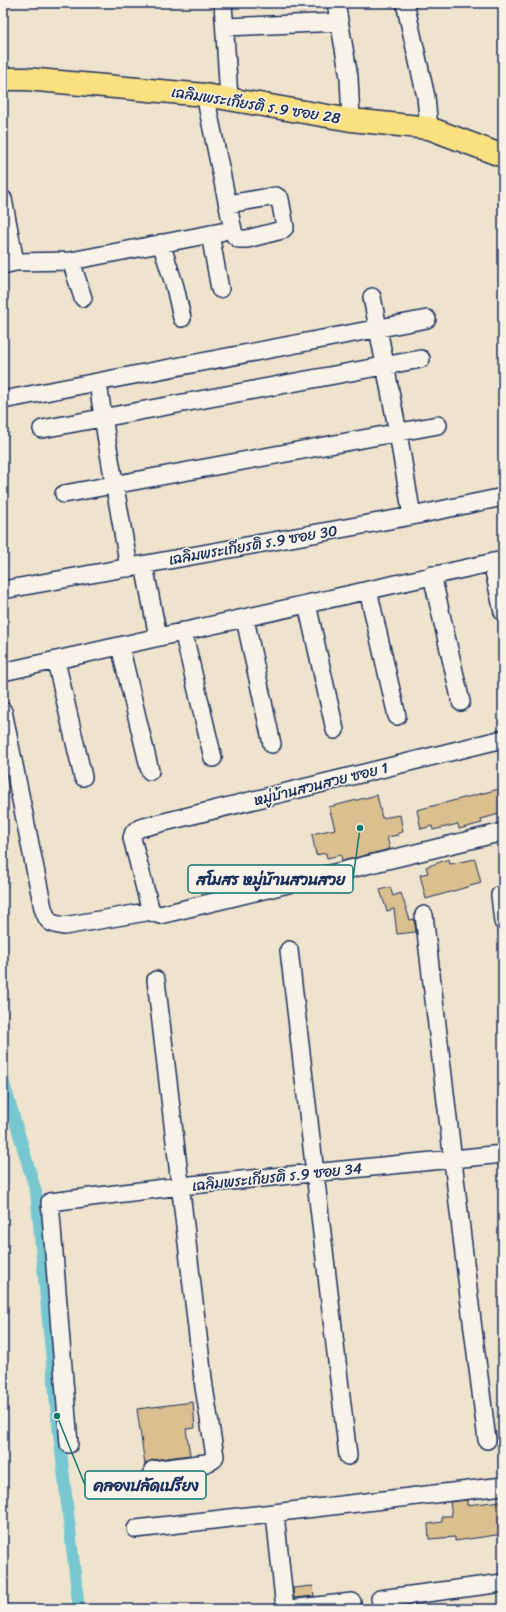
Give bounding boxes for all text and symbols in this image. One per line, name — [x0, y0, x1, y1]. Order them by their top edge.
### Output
street label: เฉลิมพระเกียรติ ร.9 ซอย 28 — [169, 79, 343, 131]
street label: เฉลิมพระเกียรติ ร.9 ซอย 30 — [167, 517, 339, 573]
street label: หมู่บ้านสวนสวย ซอย 1 — [251, 755, 391, 813]
callout: สโมสร หมู่บ้านสวนสวย — [188, 865, 353, 893]
text: สโมสร หมู่บ้านสวนสวย — [196, 865, 346, 894]
street label: เฉลิมพระเกียรติ ร.9 ซอย 34 — [191, 1155, 363, 1199]
callout: คลองปลัดเปรียง — [85, 1471, 206, 1499]
text: คลองปลัดเปรียง — [92, 1471, 199, 1500]

